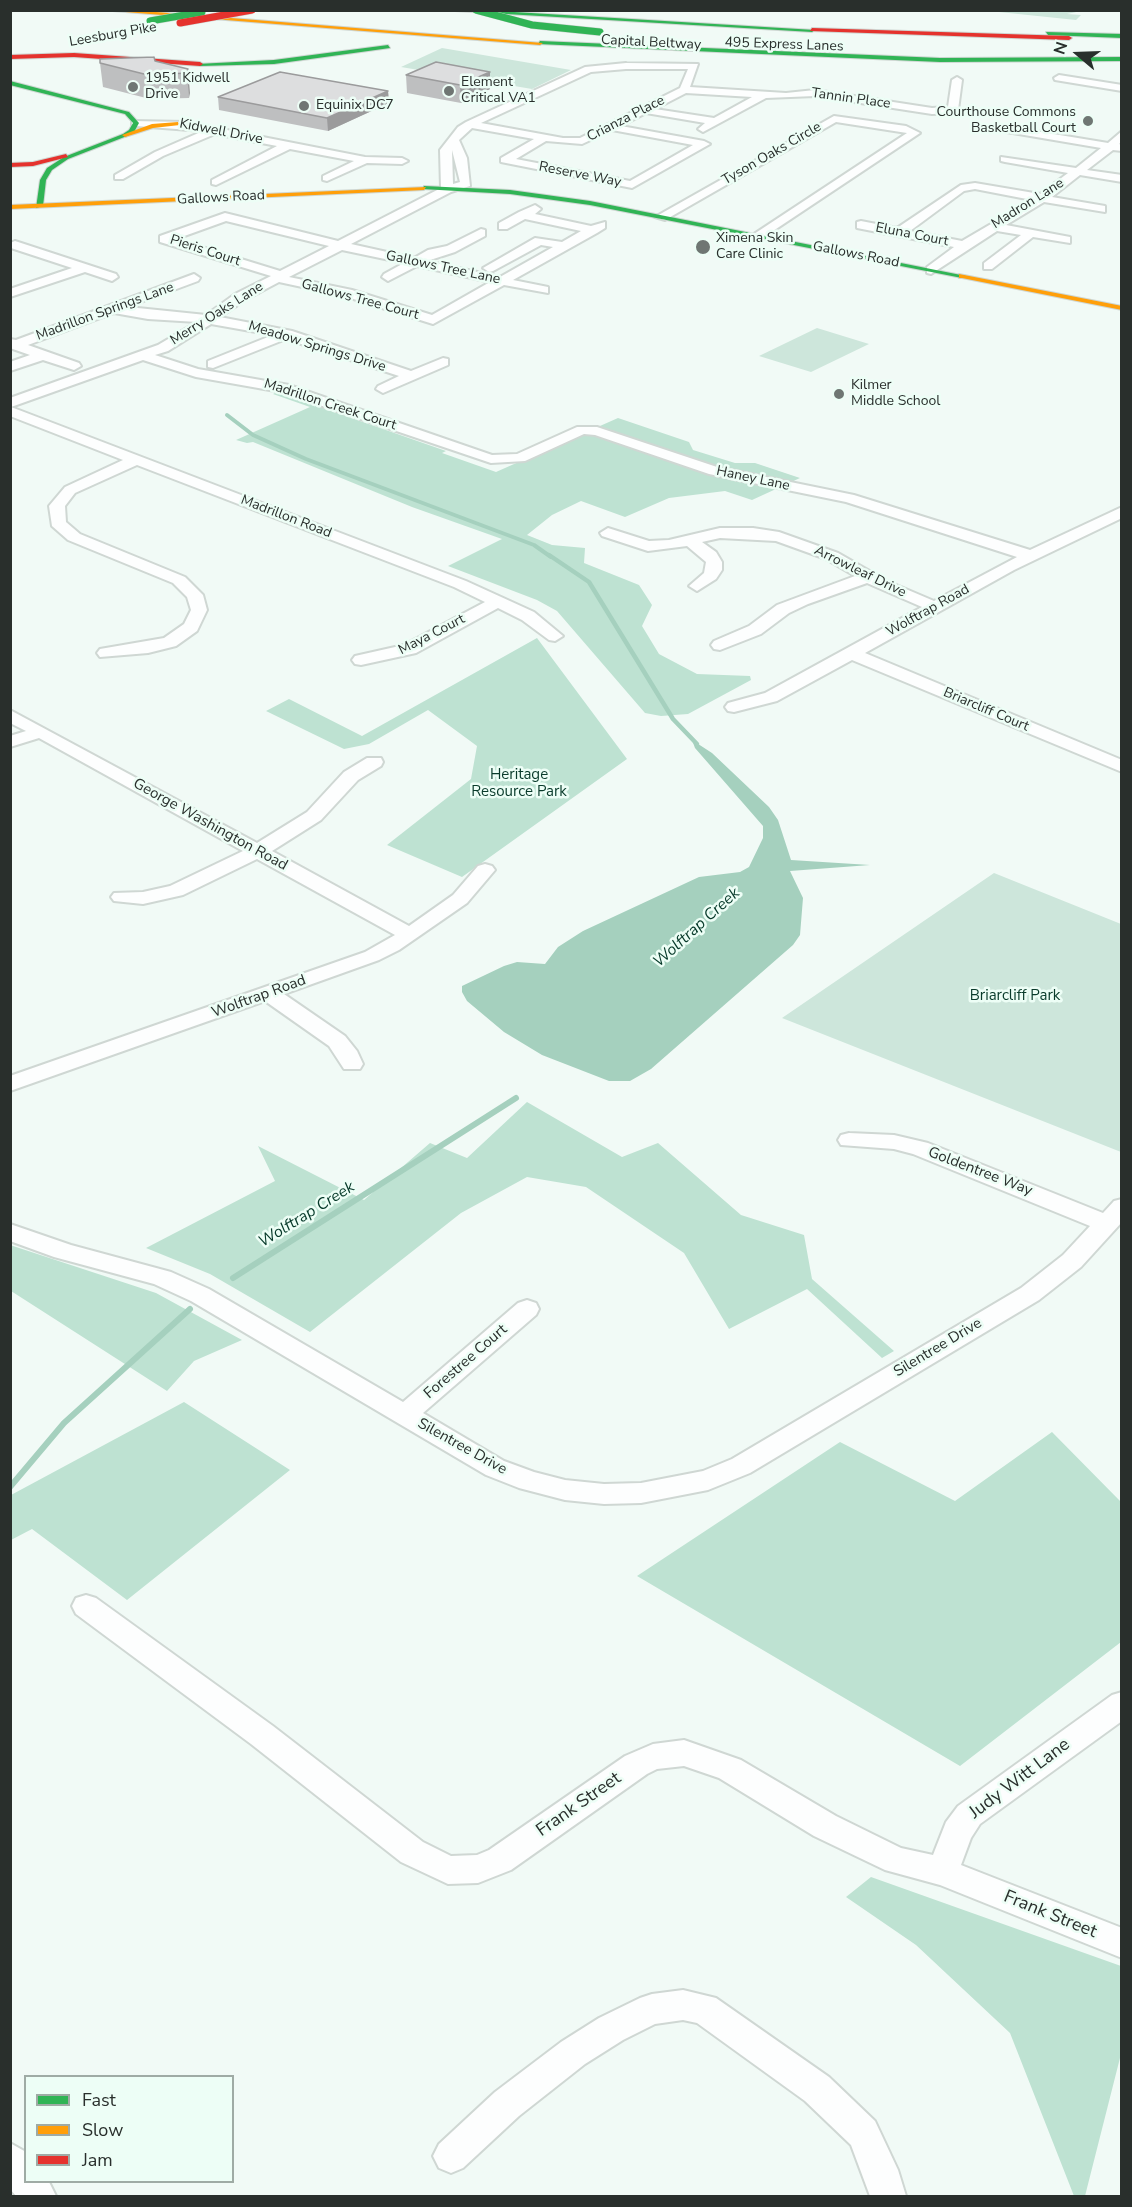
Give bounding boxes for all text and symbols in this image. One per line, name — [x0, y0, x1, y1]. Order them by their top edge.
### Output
street label: Leesburg Pike — [68, 19, 158, 51]
north arrow — [1048, 24, 1108, 84]
street label: Capital Beltway — [601, 32, 701, 54]
street label: 495 Express Lanes — [724, 35, 844, 55]
text: N — [1049, 39, 1073, 57]
place label: 1951 Kidwell Drive — [145, 71, 230, 104]
place label: Element Critical VA1 — [461, 75, 536, 108]
marker: 1951 Kidwell Drive — [126, 80, 140, 94]
marker: Element Critical VA1 — [442, 84, 456, 98]
street label: Tannin Place — [810, 85, 892, 113]
street label: Crianza Place — [584, 92, 668, 146]
place label: Equinix DC7 — [316, 98, 394, 114]
marker: Equinix DC7 — [297, 99, 311, 113]
place label: Courthouse Commons Basketball Court — [937, 105, 1076, 138]
marker: Courthouse Commons Basketball Court — [1081, 114, 1095, 128]
street label: Kidwell Drive — [178, 116, 264, 148]
street label: Tyson Oaks Circle — [719, 119, 825, 189]
street label: Reserve Way — [537, 159, 623, 191]
street label: Madron Lane — [989, 175, 1067, 233]
street label: Gallows Road — [177, 187, 265, 209]
street label: Eluna Court — [874, 220, 950, 250]
place label: Ximena Skin Care Clinic — [716, 231, 794, 264]
street label: Pieris Court — [168, 232, 242, 270]
marker: Ximena Skin Care Clinic — [694, 238, 712, 256]
street label: Gallows Road — [811, 238, 901, 272]
street label: Gallows Tree Lane — [384, 248, 502, 288]
street label: Gallows Tree Court — [299, 276, 421, 324]
street label: Madrillon Springs Lane — [34, 279, 176, 345]
street label: Merry Oaks Lane — [167, 279, 267, 349]
street label: Meadow Springs Drive — [246, 318, 388, 376]
street label: Madrillon Creek Court — [262, 376, 398, 434]
place label: Kilmer Middle School — [851, 378, 940, 410]
marker: Kilmer Middle School — [832, 387, 846, 401]
street label: Haney Lane — [715, 463, 791, 495]
street label: Madrillon Road — [238, 492, 334, 542]
street label: Arrowleaf Drive — [811, 543, 909, 601]
street label: Wolftrap Road — [884, 581, 972, 641]
street label: Maya Court — [396, 611, 468, 659]
street label: Briarcliff Court — [941, 684, 1031, 736]
park label: Heritage Resource Park — [471, 766, 567, 801]
street label: George Washington Road — [130, 775, 290, 875]
water label: Wolftrap Creek — [650, 884, 744, 972]
street label: Wolftrap Road — [209, 972, 309, 1022]
park label: Briarcliff Park — [970, 987, 1060, 1005]
street label: Goldentree Way — [925, 1144, 1035, 1200]
water label: Wolftrap Creek — [255, 1178, 359, 1252]
street label: Silentree Drive — [891, 1315, 985, 1381]
street label: Forestree Court — [421, 1321, 511, 1403]
street label: Silentree Drive — [414, 1415, 510, 1479]
street label: Judy Witt Lane — [965, 1734, 1075, 1824]
street label: Frank Street — [532, 1768, 626, 1842]
street label: Frank Street — [1000, 1887, 1100, 1943]
legend — [24, 2075, 234, 2183]
text: Fast — [82, 2088, 116, 2112]
text: Slow — [82, 2118, 123, 2142]
text: Jam — [82, 2148, 113, 2172]

